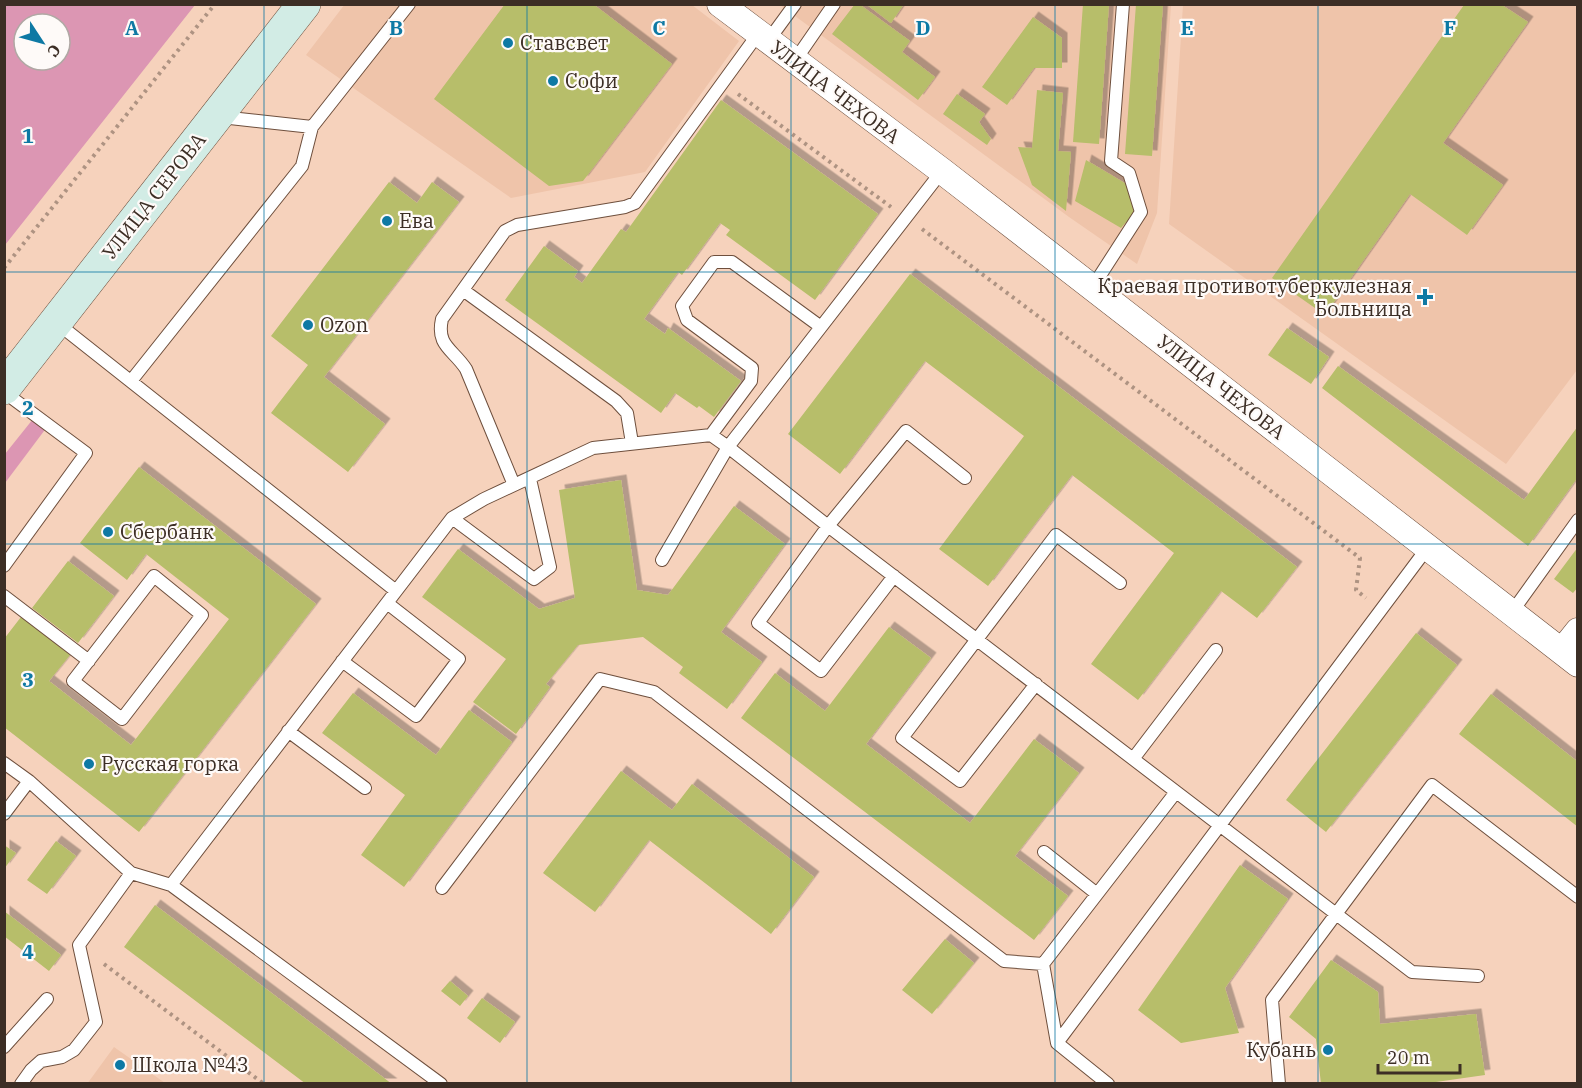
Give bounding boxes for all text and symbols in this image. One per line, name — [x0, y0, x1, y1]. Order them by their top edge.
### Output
north arrow — [12, 12, 72, 72]
text: A — [125, 14, 139, 41]
text: B — [389, 14, 403, 41]
text: C — [652, 14, 666, 41]
text: D — [915, 14, 931, 41]
text: E — [1180, 14, 1194, 41]
text: F — [1444, 14, 1456, 41]
place label: Ставсвет — [520, 29, 608, 56]
street label: УЛИЦА ЧЕХОВА — [765, 34, 906, 150]
marker: Ставсвет — [501, 36, 515, 50]
text: С — [43, 41, 65, 61]
place label: Софи — [565, 67, 618, 94]
marker: Софи — [546, 74, 560, 88]
text: 1 — [22, 122, 34, 149]
street label: УЛИЦА СЕРОВА — [96, 126, 212, 265]
place label: Ева — [399, 207, 434, 234]
marker: Ева — [380, 214, 394, 228]
place label: Краевая противотуберкулезная Больница — [1098, 272, 1412, 322]
marker: Краевая противотуберкулезная Больница — [1416, 288, 1434, 306]
place label: Ozon — [320, 311, 369, 338]
marker: Ozon — [301, 318, 315, 332]
street label: УЛИЦА ЧЕХОВА — [1151, 328, 1291, 445]
text: 2 — [22, 394, 34, 421]
place label: Сбербанк — [120, 518, 214, 545]
marker: Сбербанк — [101, 525, 115, 539]
text: 3 — [22, 666, 34, 693]
place label: Русская горка — [101, 750, 239, 777]
marker: Русская горка — [82, 757, 96, 771]
text: 4 — [22, 938, 34, 965]
place label: Кубань — [1246, 1036, 1316, 1063]
scale bar — [1378, 1037, 1460, 1075]
marker: Кубань — [1321, 1043, 1335, 1057]
text: 20 m — [1387, 1046, 1430, 1069]
place label: Школа №43 — [132, 1051, 249, 1078]
marker: Школа №43 — [113, 1058, 127, 1072]

